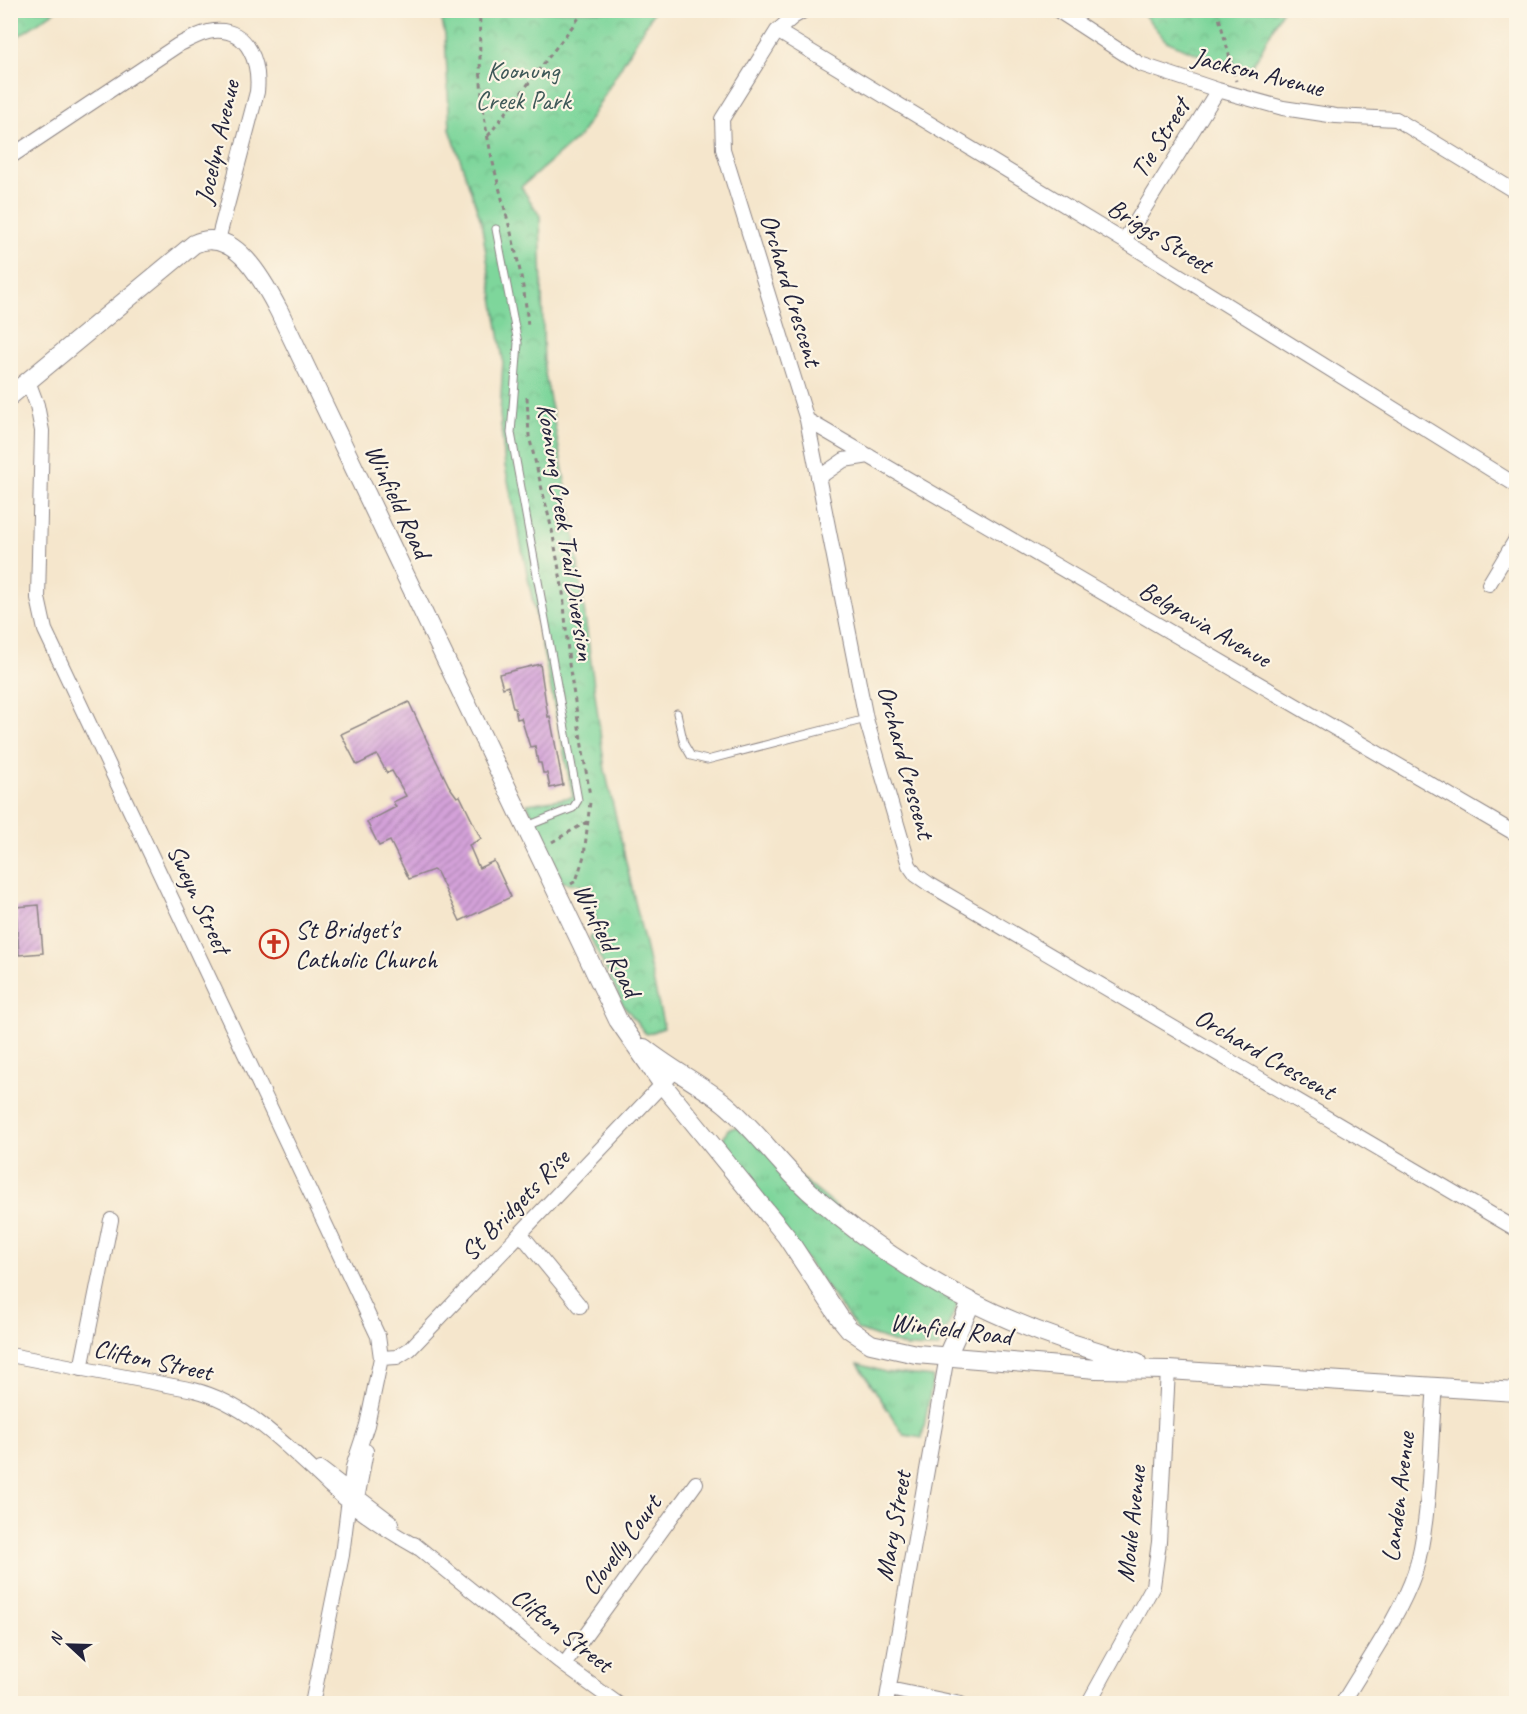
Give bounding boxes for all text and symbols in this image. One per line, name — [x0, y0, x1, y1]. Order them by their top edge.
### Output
street label: Jackson Avenue — [1187, 39, 1328, 105]
park label: Koonung Creek Park — [476, 54, 573, 117]
street label: Jocelyn Avenue — [186, 76, 248, 209]
street label: Tie Street — [1123, 89, 1199, 184]
street label: Briggs Street — [1101, 191, 1221, 282]
street label: Orchard Crescent — [752, 210, 830, 372]
street label: Koonung Creek Trail Diversion — [529, 401, 603, 663]
street label: Winfield Road — [357, 439, 440, 567]
street label: Belgravia Avenue — [1133, 573, 1279, 676]
street label: Orchard Crescent — [870, 682, 943, 845]
street label: Sweyn Street — [159, 839, 240, 962]
street label: Winfield Road — [565, 878, 650, 1005]
place label: St Bridget's Catholic Church — [295, 913, 438, 976]
church icon: St Bridget's Catholic Church — [258, 928, 290, 960]
street label: Orchard Crescent — [1189, 1000, 1343, 1109]
street label: St Bridgets Rise — [453, 1140, 578, 1268]
street label: Winfield Road — [889, 1305, 1017, 1353]
street label: Clifton Street — [91, 1331, 217, 1389]
street label: Landen Avenue — [1374, 1429, 1423, 1564]
street label: Moule Avenue — [1108, 1463, 1154, 1584]
street label: Mary Street — [867, 1466, 919, 1583]
street label: Clovelly Court — [574, 1486, 670, 1602]
street label: Clifton Street — [505, 1580, 621, 1681]
north arrow — [39, 1615, 99, 1675]
text: N — [45, 1629, 68, 1648]

